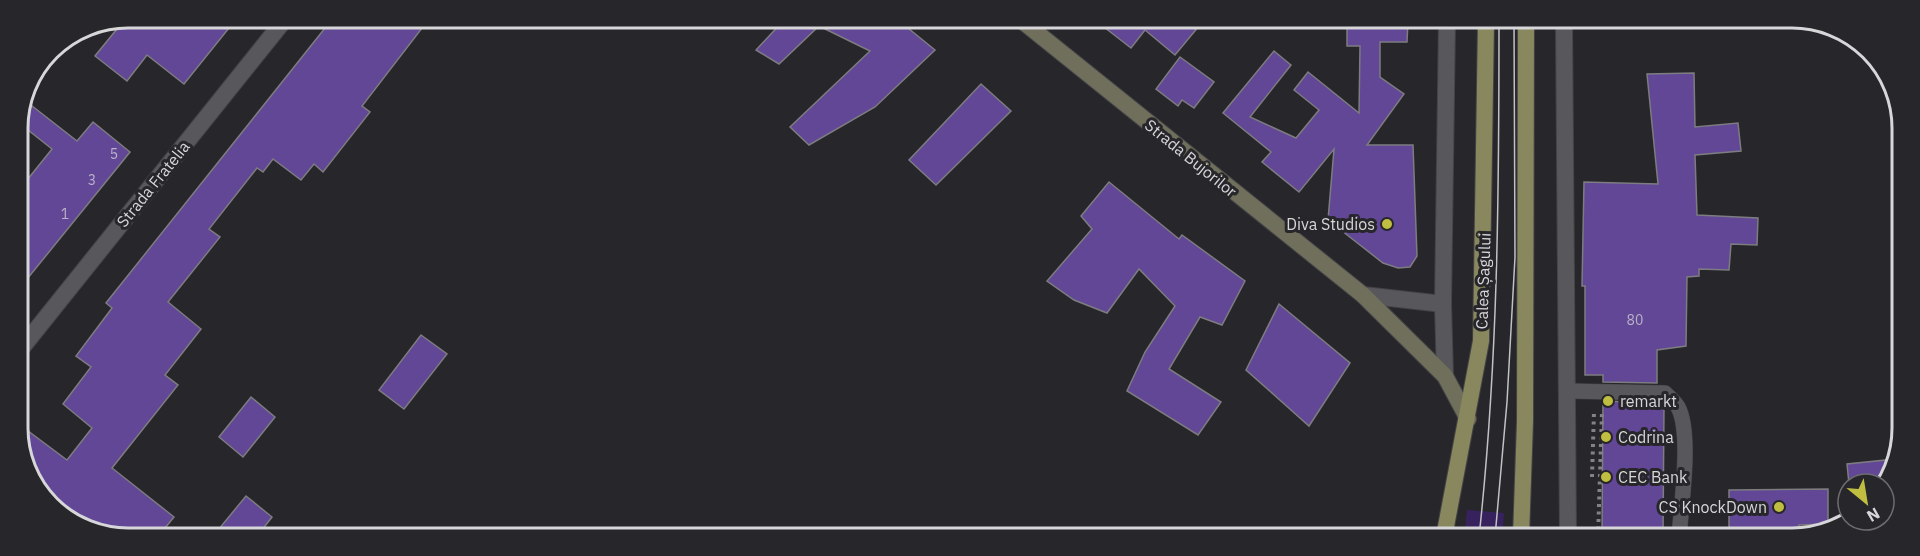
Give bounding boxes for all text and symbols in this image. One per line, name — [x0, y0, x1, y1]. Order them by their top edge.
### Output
street label: Strada Bujorilor — [1141, 115, 1241, 201]
street label: Strada Fratelia — [112, 137, 194, 231]
house number: 5 — [110, 145, 118, 163]
house number: 3 — [88, 171, 96, 189]
house number: 1 — [61, 205, 69, 223]
place label: Diva Studios — [1286, 214, 1375, 234]
marker: Diva Studios — [1380, 217, 1394, 231]
street label: Calea Șagului — [1471, 232, 1495, 330]
house number: 80 — [1627, 311, 1643, 329]
place label: remarkt — [1620, 391, 1677, 411]
marker: remarkt — [1601, 394, 1615, 408]
place label: Codrina — [1618, 427, 1674, 447]
marker: Codrina — [1599, 430, 1613, 444]
place label: CEC Bank — [1618, 467, 1688, 487]
marker: CEC Bank — [1599, 470, 1613, 484]
north arrow — [1836, 472, 1896, 532]
place label: CS KnockDown — [1658, 497, 1767, 517]
marker: CS KnockDown — [1772, 500, 1786, 514]
text: N — [1863, 503, 1884, 527]

